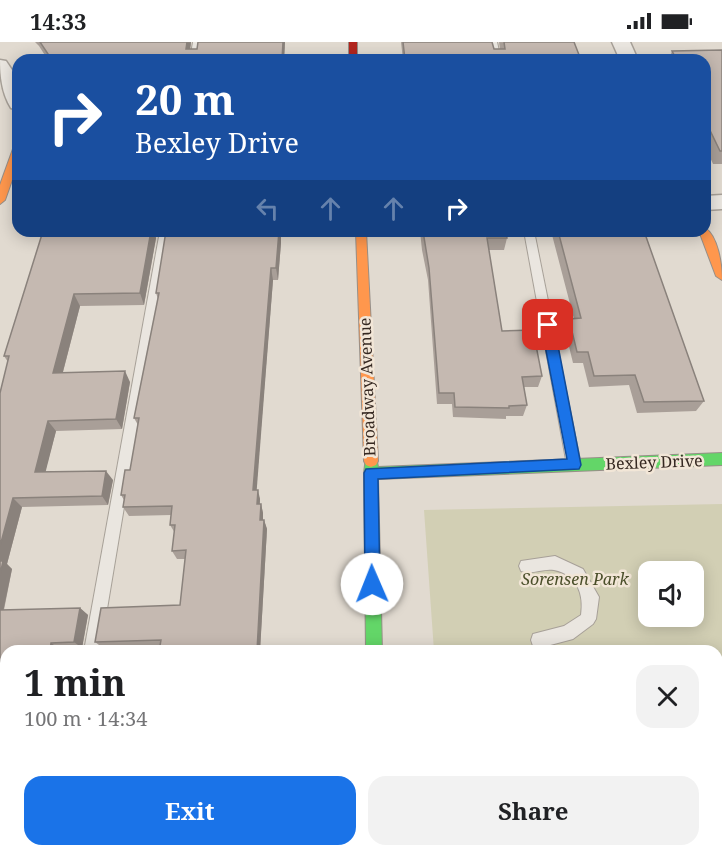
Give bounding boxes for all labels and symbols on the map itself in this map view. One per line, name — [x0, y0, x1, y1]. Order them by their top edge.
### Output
pin — [522, 299, 573, 350]
street label: Broadway Avenue — [354, 317, 380, 457]
street label: Bexley Drive — [605, 449, 703, 475]
position arrow — [340, 552, 404, 616]
park label: Sorensen Park — [521, 568, 630, 590]

